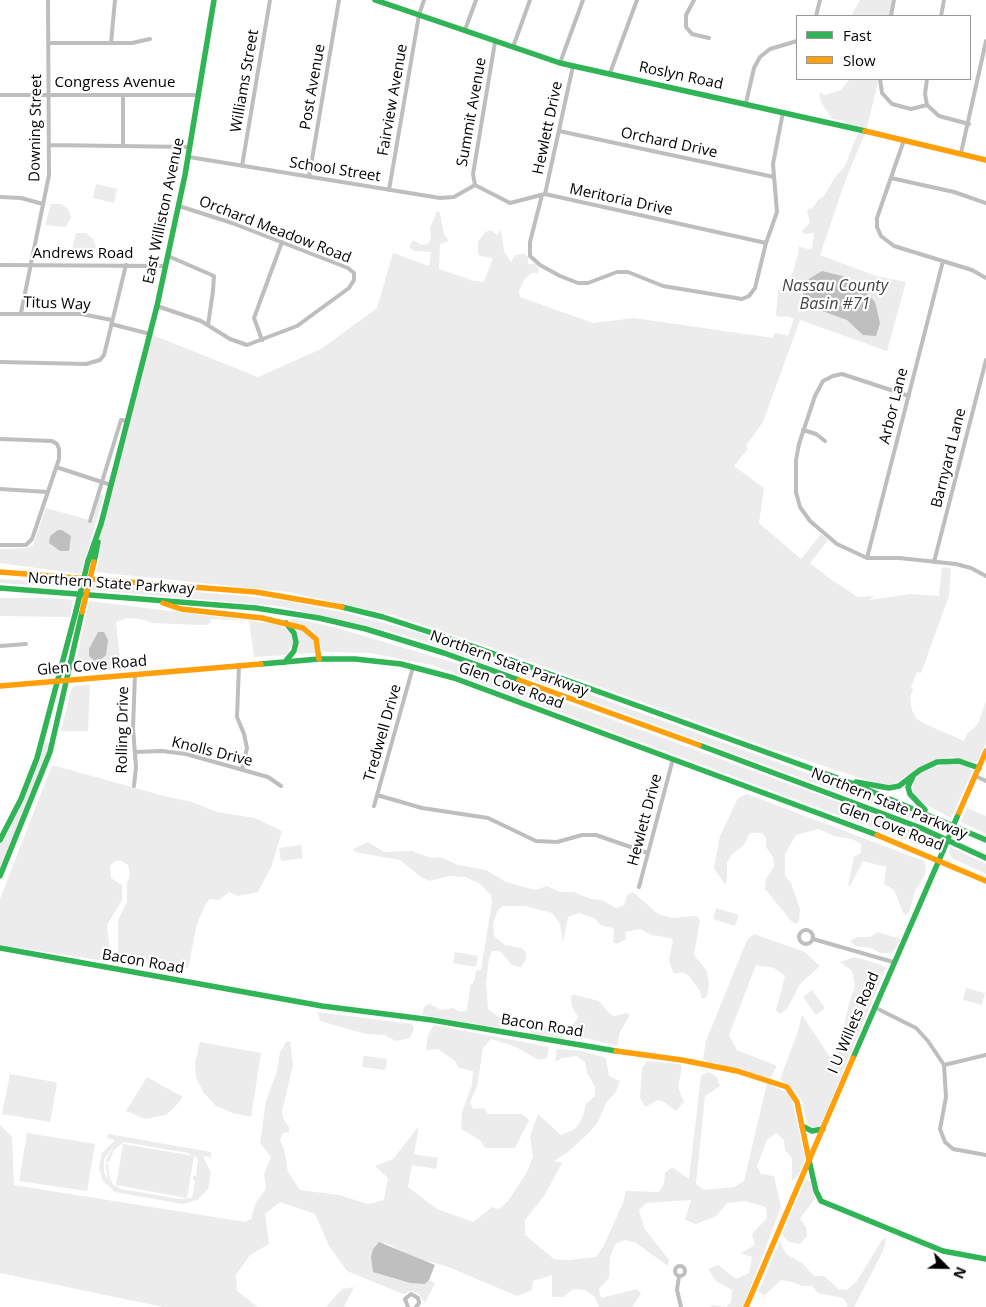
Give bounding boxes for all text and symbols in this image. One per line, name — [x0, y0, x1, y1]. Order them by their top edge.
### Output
legend — [796, 15, 971, 80]
text: Fast — [843, 25, 872, 45]
street label: Williams Street — [227, 28, 263, 134]
street label: Post Avenue — [297, 43, 329, 131]
street label: Fairview Avenue — [374, 43, 412, 157]
text: Slow — [843, 50, 876, 70]
street label: Summit Avenue — [454, 56, 490, 168]
street label: Roslyn Road — [637, 58, 725, 94]
street label: Downing Street — [26, 74, 46, 182]
street label: Congress Avenue — [55, 74, 175, 92]
street label: Hewlett Drive — [529, 80, 567, 176]
street label: Orchard Drive — [619, 124, 719, 162]
street label: East Williston Avenue — [140, 136, 188, 286]
street label: School Street — [288, 154, 382, 186]
street label: Meritoria Drive — [568, 180, 674, 220]
street label: Orchard Meadow Road — [196, 193, 354, 267]
street label: Andrews Road — [33, 245, 133, 263]
water label: Nassau County Basin #71 — [782, 276, 888, 314]
street label: Titus Way — [23, 294, 91, 314]
street label: Arbor Lane — [876, 366, 912, 446]
street label: Barnyard Lane — [928, 406, 970, 510]
street label: Northern State Parkway — [27, 569, 195, 599]
street label: Northern State Parkway — [427, 627, 591, 701]
street label: Glen Cove Road — [36, 652, 148, 680]
street label: Glen Cove Road — [456, 659, 566, 713]
street label: Tredwell Drive — [361, 682, 405, 784]
street label: Rolling Drive — [113, 686, 133, 774]
street label: Knolls Drive — [170, 733, 254, 771]
street label: Northern State Parkway — [808, 764, 970, 844]
street label: Hewlett Drive — [624, 772, 666, 868]
street label: Glen Cove Road — [836, 799, 946, 855]
street label: Bacon Road — [101, 946, 185, 978]
street label: I U Willets Road — [824, 969, 884, 1077]
street label: Bacon Road — [500, 1011, 584, 1041]
north arrow — [921, 1242, 971, 1292]
text: N — [949, 1264, 971, 1282]

